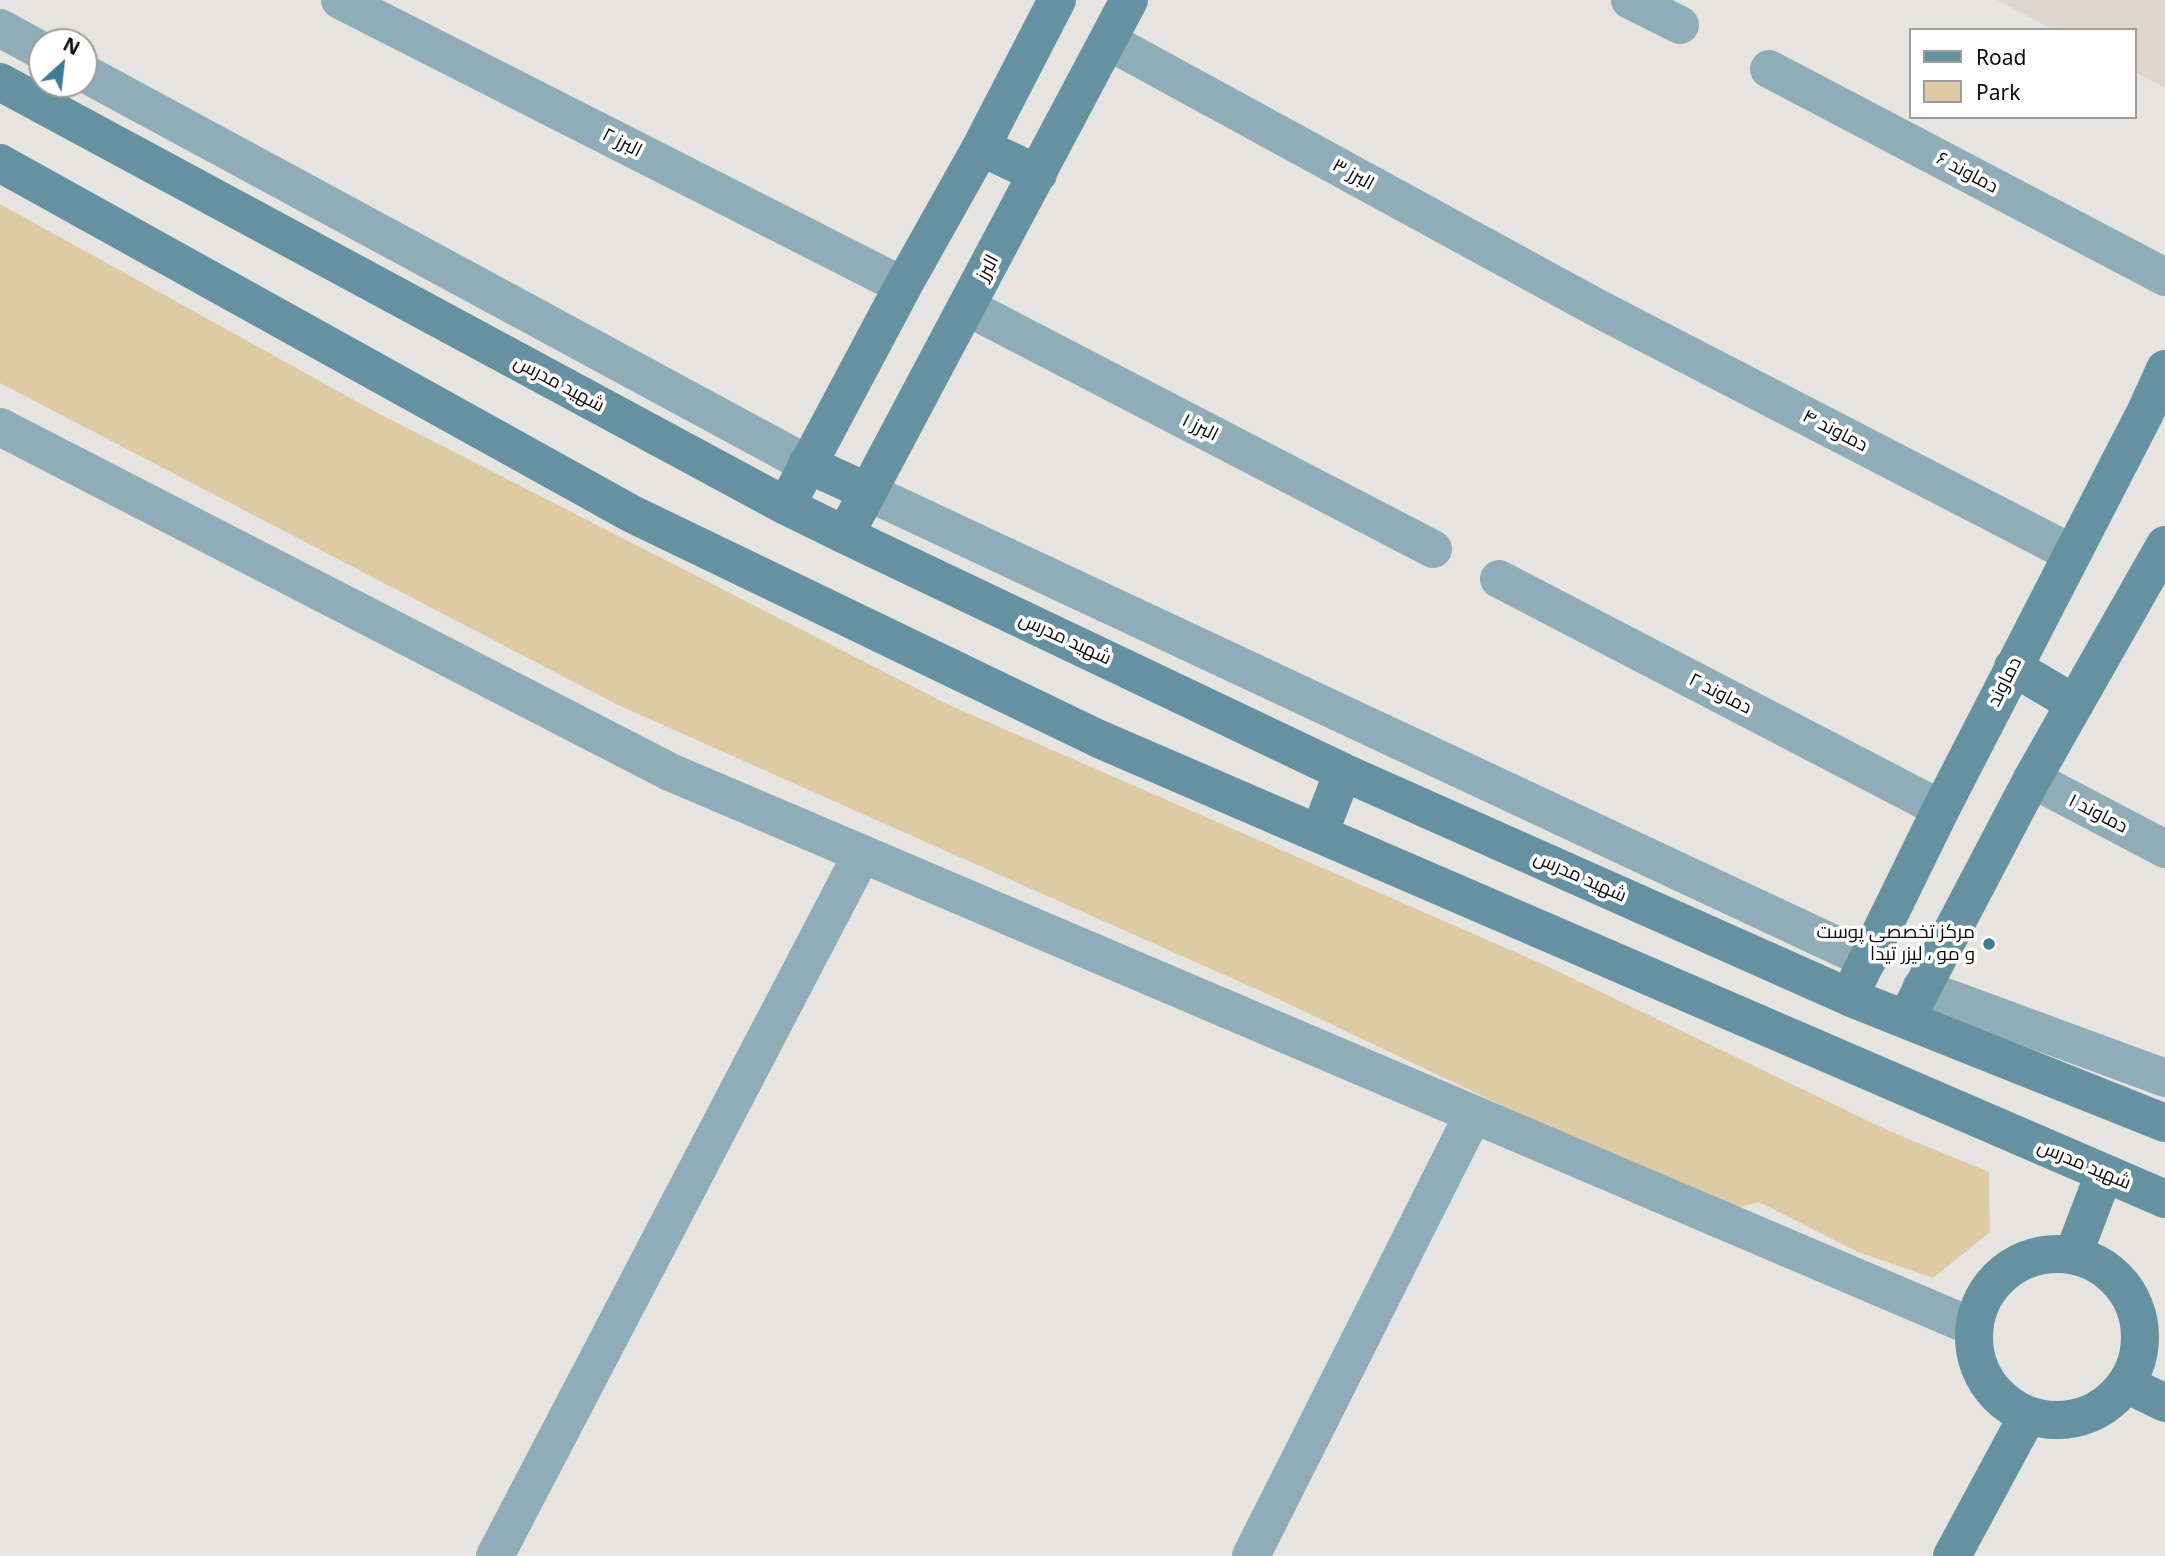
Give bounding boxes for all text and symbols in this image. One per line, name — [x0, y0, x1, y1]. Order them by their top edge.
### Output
north arrow — [28, 28, 98, 98]
legend — [1910, 28, 2137, 119]
text: N — [59, 31, 84, 61]
text: Road — [1976, 43, 2026, 71]
text: Park — [1976, 78, 2020, 106]
street label: البرز ۲ — [598, 123, 646, 163]
street label: دماوند ۶ — [1932, 147, 2002, 199]
street label: البرز ۳ — [1328, 154, 1378, 196]
street label: البرز — [972, 251, 1004, 285]
street label: شهید مدرس — [510, 351, 608, 417]
street label: دماوند ۴ — [1799, 405, 1871, 457]
street label: البرز ۱ — [1178, 409, 1222, 447]
street label: شهید مدرس — [1015, 608, 1115, 670]
street label: دماوند — [1983, 653, 2027, 711]
street label: دماوند ۲ — [1685, 669, 1755, 719]
street label: دماوند ۱ — [2065, 789, 2131, 839]
street label: شهید مدرس — [1530, 846, 1630, 908]
place label: مرکز تخصصی پوست و مو ، لیزر تیدا — [1817, 922, 1975, 966]
marker: مرکز تخصصی پوست و مو ، لیزر تیدا — [1981, 936, 1997, 952]
street label: شهید مدرس — [2034, 1135, 2134, 1195]

